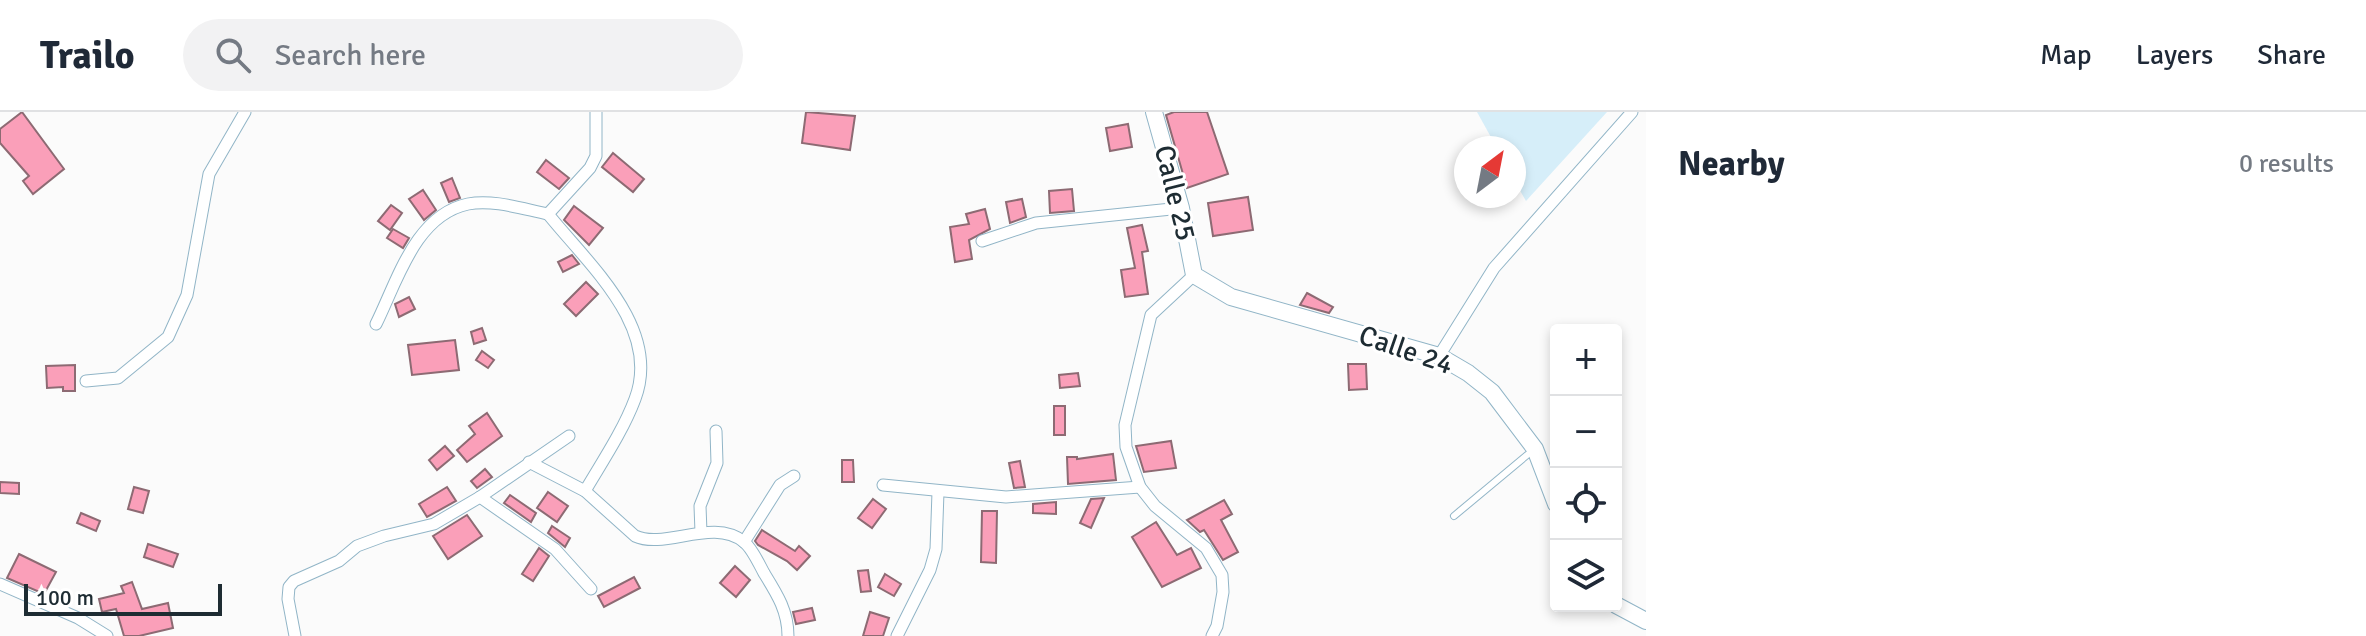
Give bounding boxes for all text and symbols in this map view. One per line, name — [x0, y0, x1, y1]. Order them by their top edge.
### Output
search box — [183, 19, 743, 91]
text: Trailo — [40, 32, 135, 79]
icon: search — [211, 33, 255, 77]
text: Search here — [275, 37, 426, 74]
text: Map — [2040, 38, 2092, 72]
text: Layers — [2136, 38, 2213, 72]
text: Share — [2257, 38, 2326, 72]
north arrow — [1454, 136, 1526, 208]
street label: Calle 25 — [1147, 142, 1203, 244]
text: Nearby — [1678, 143, 1785, 185]
text: 0 results — [2239, 148, 2334, 180]
street label: Calle 24 — [1355, 318, 1457, 382]
map controls — [1550, 324, 1622, 612]
button: + — [1550, 324, 1622, 396]
button: − — [1550, 396, 1622, 468]
button: locate — [1550, 468, 1622, 540]
button: layers — [1550, 540, 1622, 612]
scale bar — [24, 580, 222, 616]
text: 100 m — [36, 584, 94, 611]

